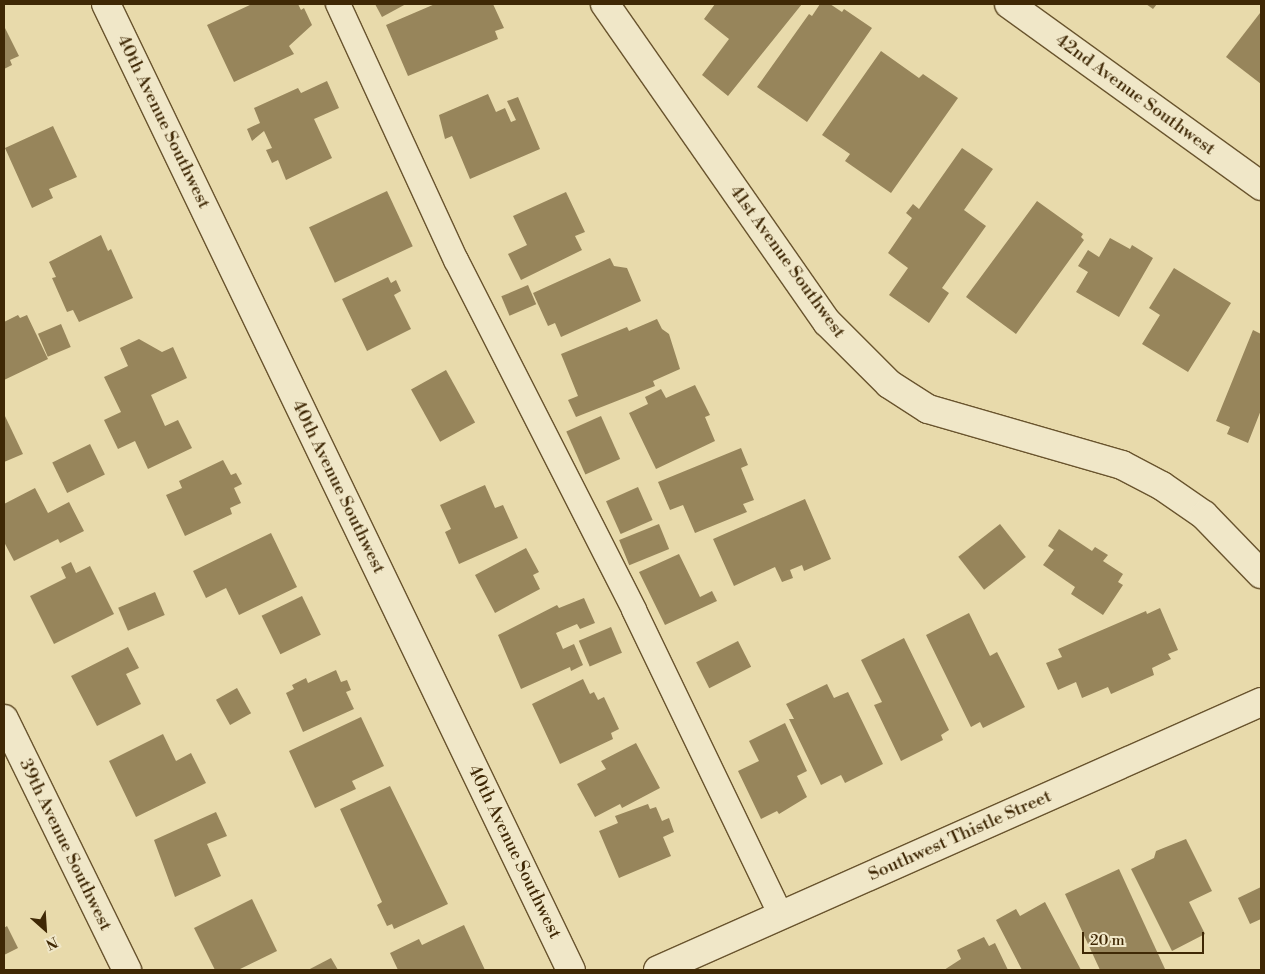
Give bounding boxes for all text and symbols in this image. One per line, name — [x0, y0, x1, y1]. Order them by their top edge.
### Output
street label: 42nd Avenue Southwest — [1051, 30, 1219, 160]
street label: 40th Avenue Southwest — [112, 32, 214, 212]
street label: 41st Avenue Southwest — [724, 181, 850, 343]
street label: 40th Avenue Southwest — [287, 397, 389, 577]
street label: 39th Avenue Southwest — [14, 755, 116, 935]
street label: 40th Avenue Southwest — [463, 762, 565, 942]
street label: Southwest Thistle Street — [865, 786, 1055, 886]
north arrow — [20, 904, 70, 954]
scale bar — [1085, 922, 1208, 954]
text: 20 m — [1090, 931, 1125, 950]
text: N — [43, 932, 61, 953]

